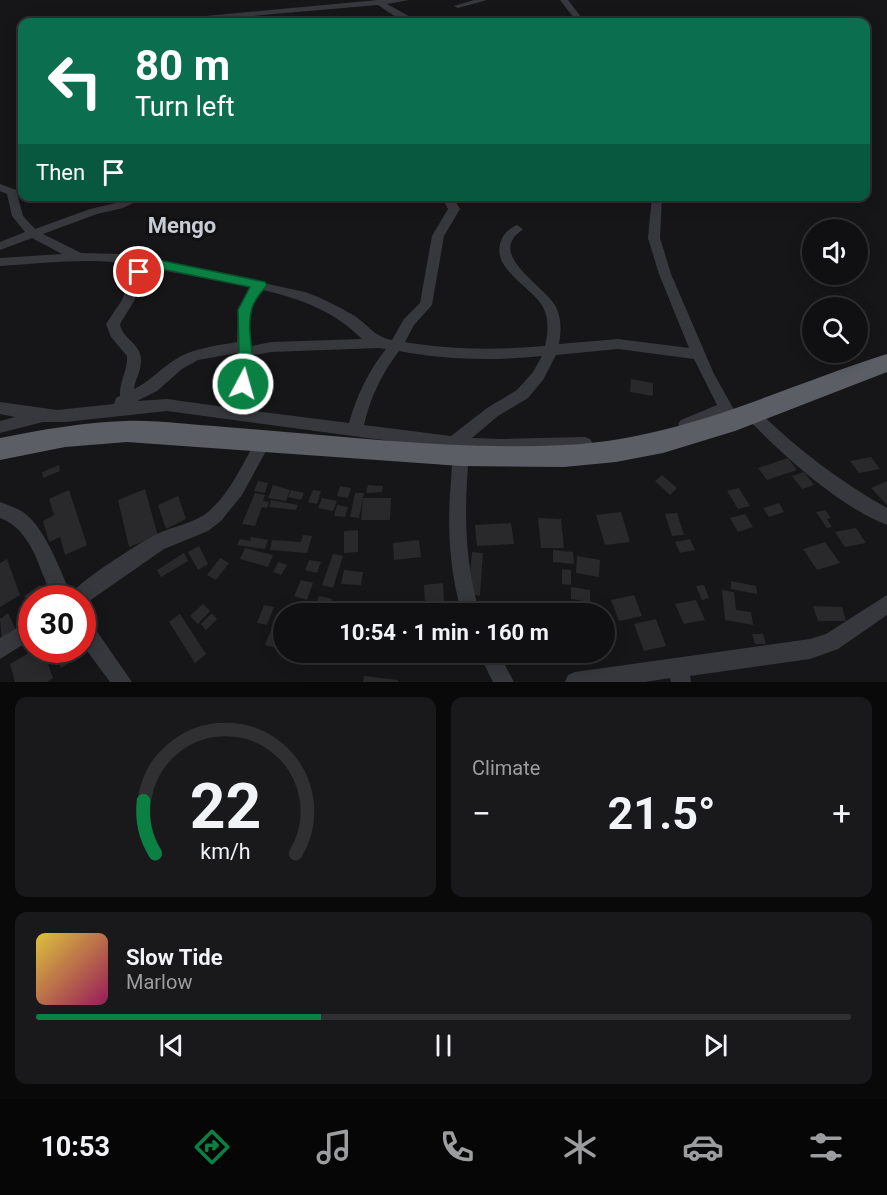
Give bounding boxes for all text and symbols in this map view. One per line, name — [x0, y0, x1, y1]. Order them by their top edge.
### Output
text: 80 m — [135, 41, 230, 90]
icon: left — [36, 42, 114, 120]
text: Turn left — [135, 91, 235, 123]
icon: arrive — [97, 156, 130, 189]
text: Then — [36, 160, 85, 185]
district label: Mengo — [148, 213, 216, 238]
map controls — [802, 219, 868, 363]
button: sound — [802, 219, 868, 285]
pin — [113, 246, 164, 297]
icon: arrive — [122, 255, 155, 288]
button: search — [802, 297, 868, 363]
position arrow — [211, 352, 275, 416]
speed limit sign: 30 — [18, 585, 96, 663]
text: 10:54 · 1 min · 160 m — [339, 620, 549, 645]
text: Climate — [472, 756, 540, 780]
text: 22 — [190, 770, 261, 843]
text: 21.5° — [608, 787, 716, 840]
text: − — [472, 794, 491, 833]
text: + — [832, 794, 851, 833]
text: km/h — [200, 839, 251, 864]
text: Slow Tide — [126, 945, 223, 970]
text: Marlow — [126, 970, 192, 994]
icon: previous — [155, 1029, 188, 1062]
icon: pause — [427, 1029, 460, 1062]
icon: next — [699, 1029, 732, 1062]
icon: directions — [191, 1126, 233, 1168]
icon: music — [313, 1126, 355, 1168]
icon: phone — [436, 1126, 478, 1168]
icon: climate — [559, 1126, 601, 1168]
icon: car — [682, 1126, 724, 1168]
icon: filters — [805, 1126, 847, 1168]
text: 10:53 — [40, 1131, 110, 1163]

